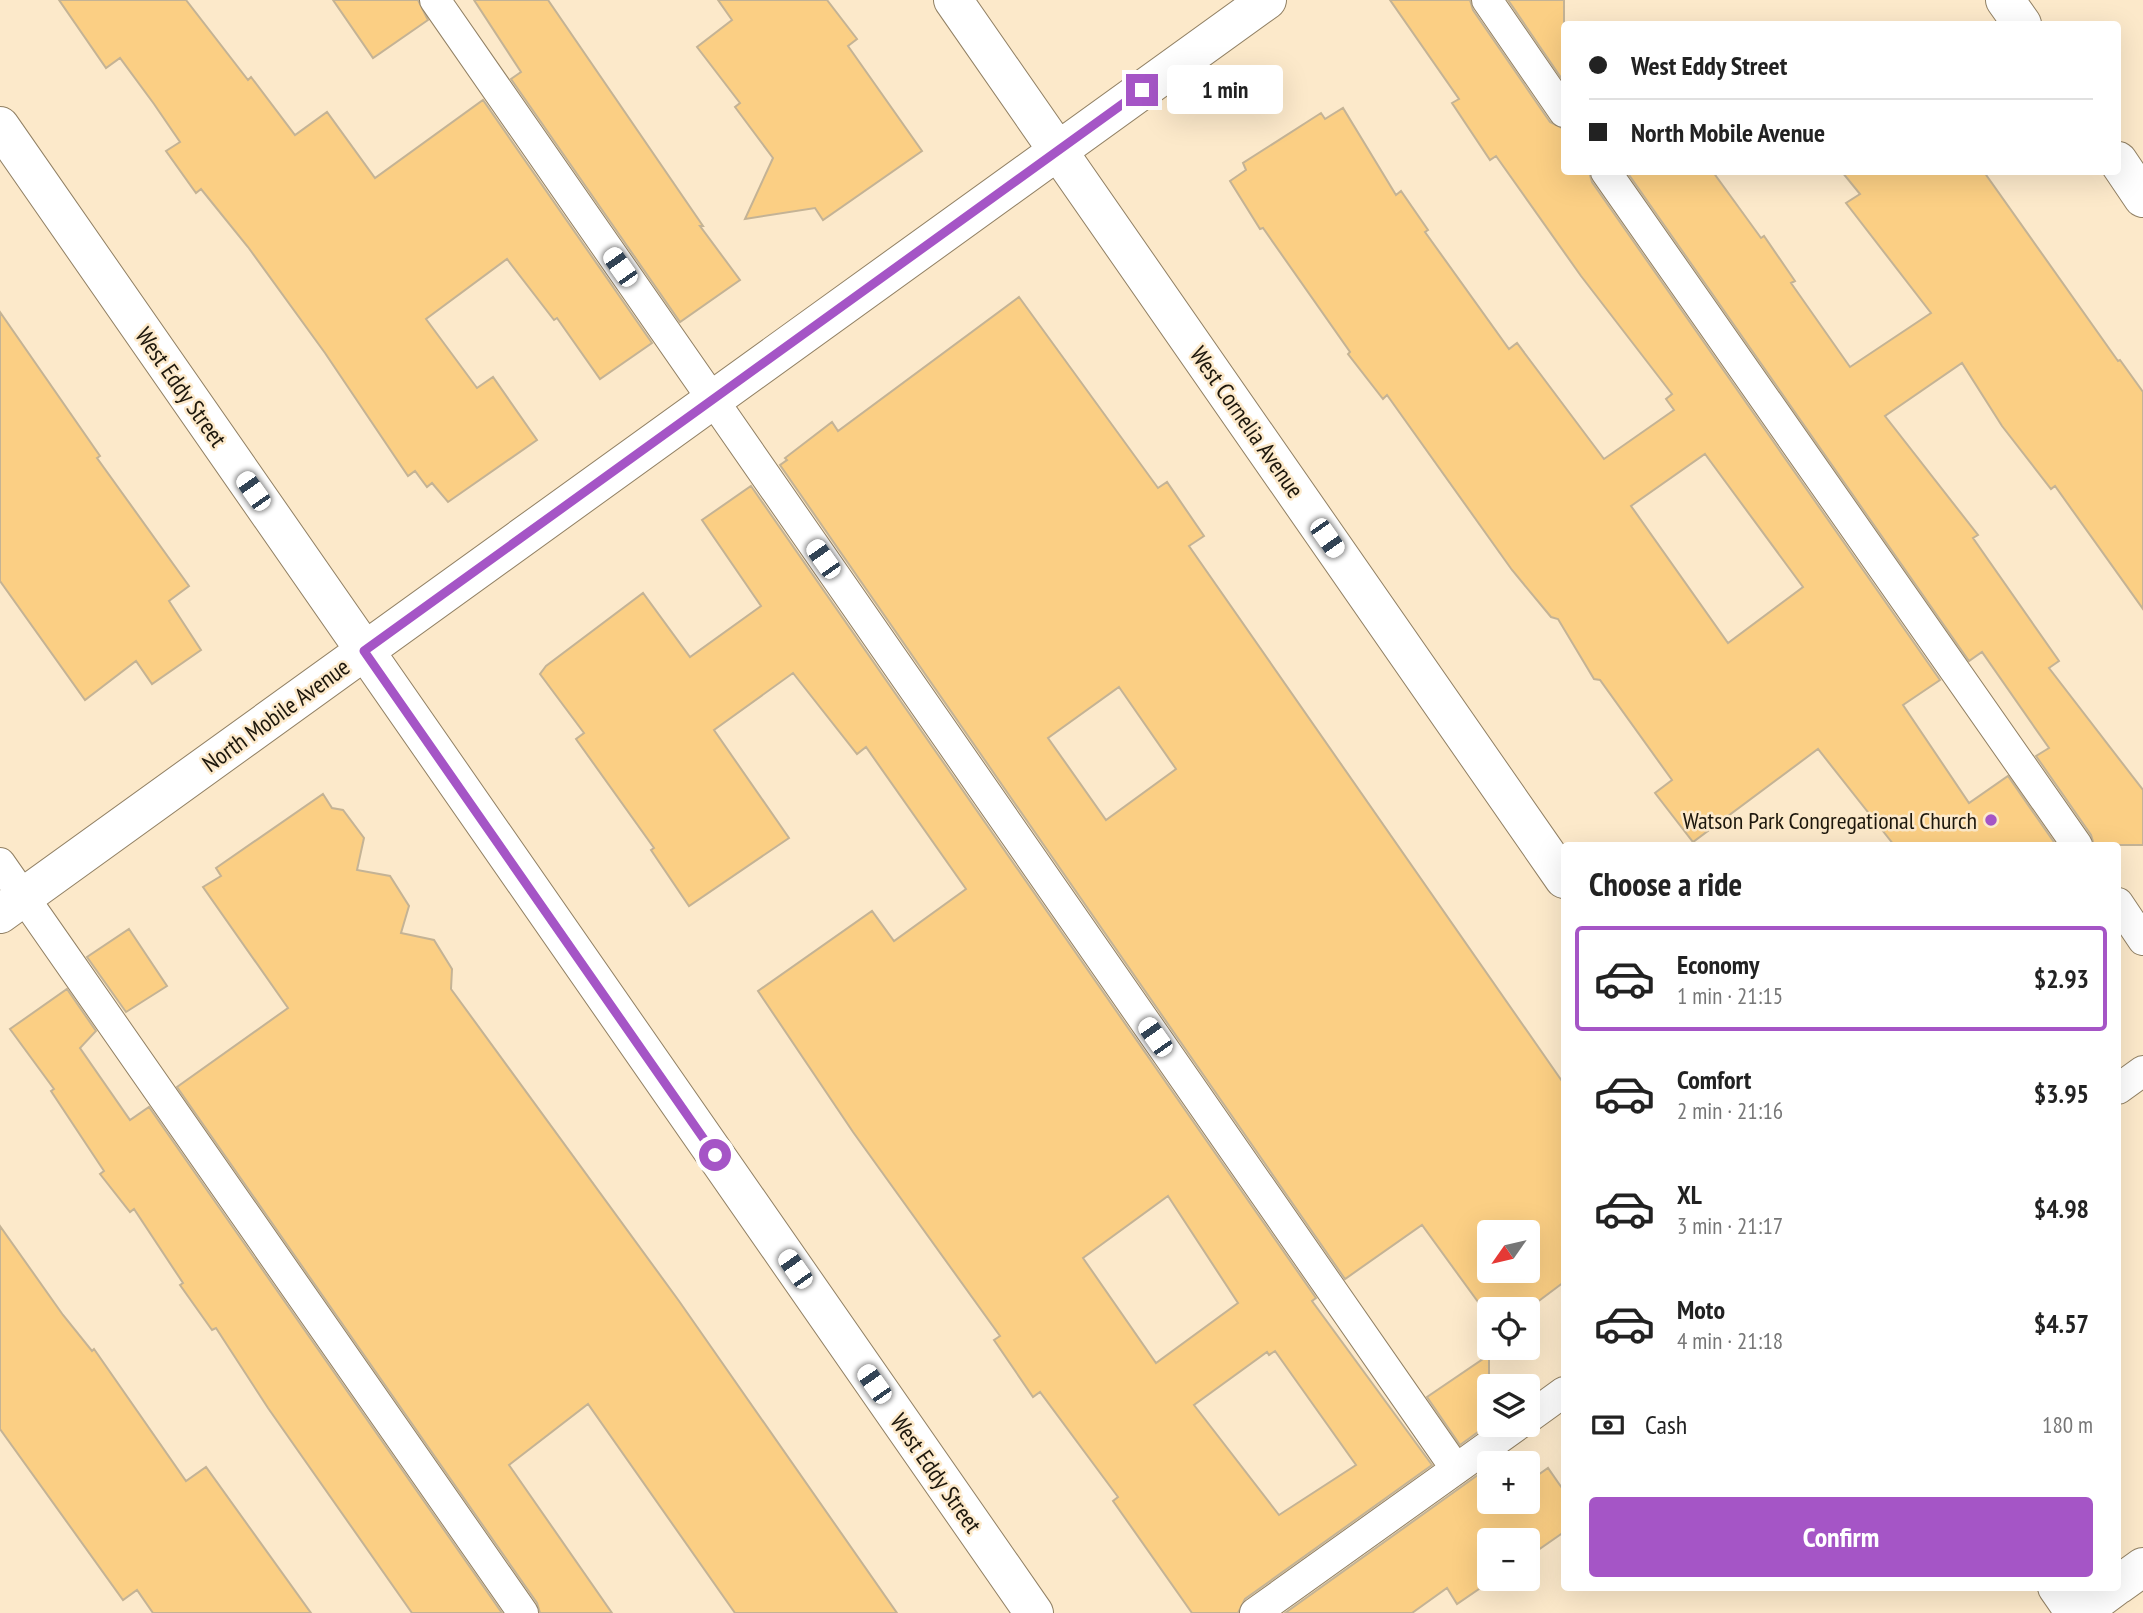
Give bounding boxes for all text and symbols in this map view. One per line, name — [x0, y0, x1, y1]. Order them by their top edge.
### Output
text: West Eddy Street — [1631, 49, 1787, 82]
callout: 1 min — [1166, 66, 1282, 114]
route end — [1126, 74, 1158, 106]
text: 1 min — [1202, 75, 1248, 104]
text: North Mobile Avenue — [1631, 116, 1825, 149]
car — [600, 244, 641, 290]
street label: West Eddy Street — [128, 321, 234, 453]
street label: West Cornelia Avenue — [1183, 340, 1311, 504]
car — [233, 468, 274, 514]
car — [1307, 515, 1348, 561]
car — [803, 536, 844, 582]
street label: North Mobile Avenue — [196, 651, 356, 779]
place label: Watson Park Congregational Church — [1683, 805, 1977, 836]
marker: Watson Park Congregational Church — [1983, 812, 1999, 828]
text: Choose a ride — [1589, 863, 1742, 905]
icon: car — [1593, 947, 1656, 1010]
text: Economy — [1677, 948, 1759, 981]
text: $2.93 — [2034, 962, 2089, 995]
text: 1 min · 21:15 — [1677, 981, 1783, 1010]
car — [1135, 1014, 1176, 1060]
icon: car — [1593, 1062, 1656, 1125]
text: Comfort — [1677, 1063, 1751, 1096]
text: $3.95 — [2034, 1077, 2089, 1110]
text: 2 min · 21:16 — [1677, 1096, 1783, 1125]
route start — [699, 1139, 731, 1171]
icon: car — [1593, 1177, 1656, 1240]
text: XL — [1677, 1178, 1702, 1211]
text: $4.98 — [2034, 1192, 2089, 1225]
text: 3 min · 21:17 — [1677, 1211, 1783, 1240]
north arrow — [1477, 1220, 1540, 1283]
map controls — [1477, 1220, 1540, 1591]
car — [775, 1246, 816, 1292]
icon: car — [1593, 1292, 1656, 1355]
text: Moto — [1677, 1293, 1725, 1326]
button: locate — [1477, 1297, 1540, 1360]
text: $4.57 — [2034, 1307, 2089, 1340]
text: 4 min · 21:18 — [1677, 1326, 1783, 1355]
car — [854, 1361, 895, 1407]
button: layers — [1477, 1374, 1540, 1437]
icon: cash — [1589, 1406, 1627, 1444]
street label: West Eddy Street — [883, 1407, 989, 1539]
text: Cash — [1645, 1408, 1687, 1441]
text: 180 m — [2042, 1410, 2093, 1439]
button: + — [1477, 1451, 1540, 1514]
button: Confirm — [1589, 1497, 2093, 1577]
button: − — [1477, 1528, 1540, 1591]

